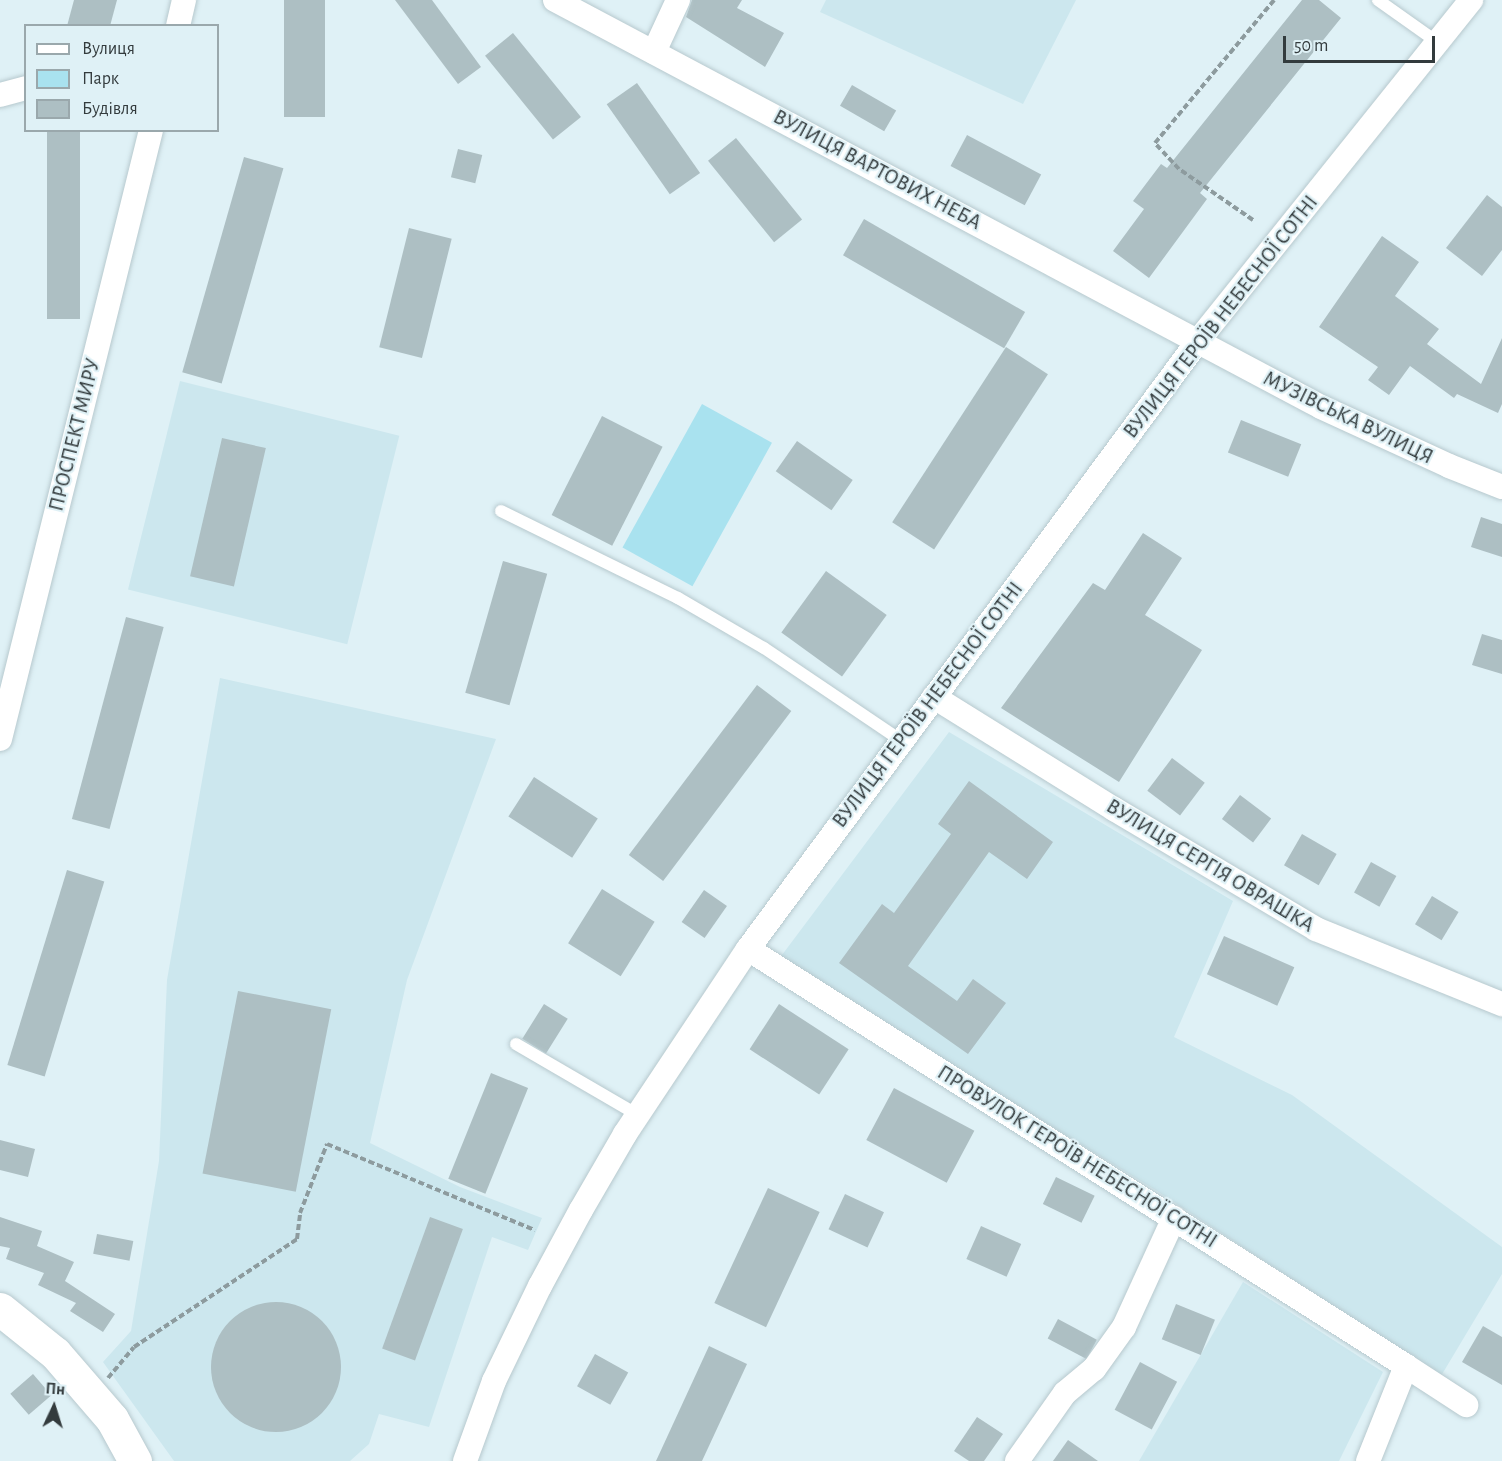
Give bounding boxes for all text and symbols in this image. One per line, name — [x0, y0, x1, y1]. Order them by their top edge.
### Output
legend — [24, 24, 219, 132]
scale bar — [1286, 24, 1438, 62]
text: 50 m — [1294, 37, 1328, 55]
text: Вулиця — [82, 40, 135, 58]
text: Парк — [82, 70, 119, 88]
text: Будівля — [82, 100, 138, 118]
street label: ВУЛИЦЯ ВАРТОВИХ НЕБА — [769, 104, 985, 236]
street label: ВУЛИЦЯ ГЕРОЇВ НЕБЕСНОЇ СОТНІ — [1118, 190, 1324, 444]
street label: ПРОСПЕКТ МИРУ — [44, 356, 106, 514]
street label: МУЗІВСЬКА ВУЛИЦЯ — [1259, 366, 1437, 470]
street label: ВУЛИЦЯ ГЕРОЇВ НЕБЕСНОЇ СОТНІ — [827, 577, 1029, 833]
street label: ВУЛИЦЯ СЕРГІЯ ОВРАШКА — [1101, 794, 1319, 938]
street label: ПРОВУЛОК ГЕРОЇВ НЕБЕСНОЇ СОТНІ — [932, 1060, 1222, 1254]
north arrow — [24, 1377, 84, 1437]
text: Пн — [45, 1380, 66, 1398]

